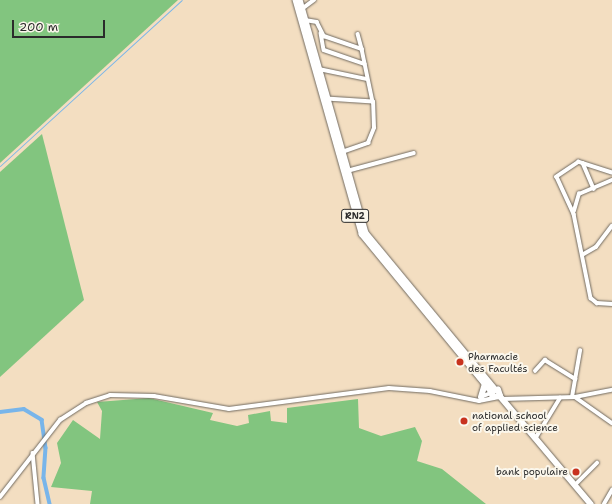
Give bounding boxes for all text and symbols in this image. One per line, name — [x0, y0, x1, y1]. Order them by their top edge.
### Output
scale bar — [14, 12, 107, 38]
text: 200 m — [19, 19, 58, 35]
road number: RN2 — [341, 209, 369, 223]
place label: Pharmacie des Facultés — [468, 350, 527, 374]
marker: Pharmacie des Facultés — [455, 357, 465, 367]
place label: national school of applied science — [472, 409, 558, 432]
marker: national school of applied science — [459, 416, 469, 426]
place label: bank populaire — [496, 466, 568, 478]
marker: bank populaire — [571, 467, 581, 477]

